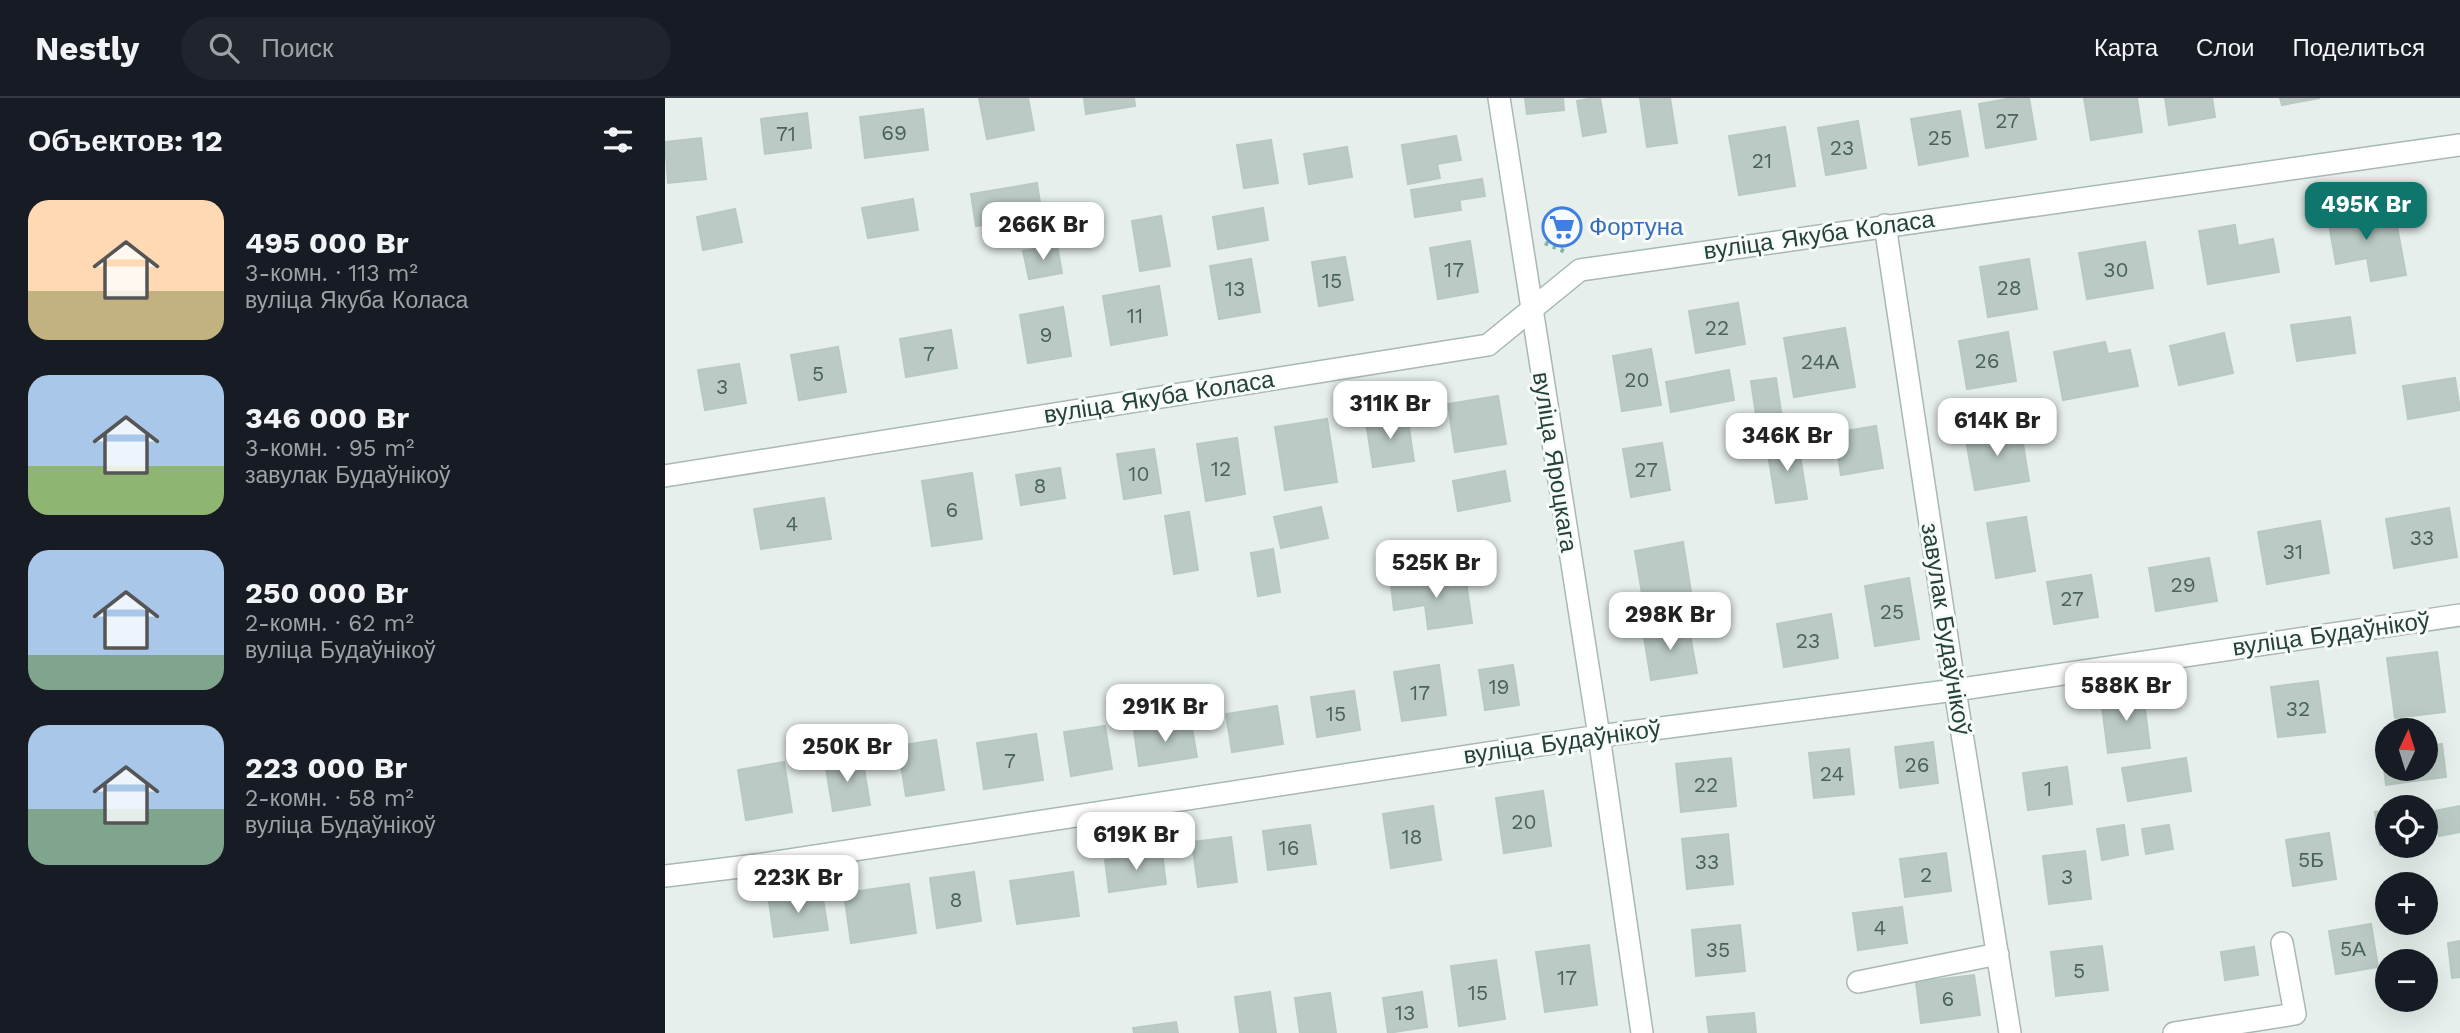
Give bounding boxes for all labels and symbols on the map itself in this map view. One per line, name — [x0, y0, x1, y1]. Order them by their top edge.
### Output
house number: 27 — [1995, 108, 2019, 133]
house number: 69 — [881, 120, 907, 145]
house number: 71 — [776, 121, 796, 146]
house number: 25 — [1928, 125, 1952, 150]
house number: 23 — [1830, 135, 1854, 160]
house number: 21 — [1752, 148, 1772, 173]
pin: 495K Br — [2301, 183, 2431, 242]
pin: 266K Br — [978, 202, 1108, 262]
street label: вуліца Якуба Коласа — [1702, 205, 1937, 265]
supermarket icon: Фортуна — [1541, 206, 1583, 248]
place label: Фортуна — [1589, 213, 1684, 241]
house number: 17 — [1444, 257, 1464, 282]
house number: 30 — [2103, 257, 2129, 282]
house number: 15 — [1322, 268, 1342, 293]
house number: 28 — [1996, 275, 2022, 300]
house number: 13 — [1225, 276, 1245, 301]
house number: 11 — [1127, 303, 1143, 328]
house number: 22 — [1705, 315, 1729, 340]
house number: 9 — [1040, 322, 1052, 347]
house number: 7 — [923, 341, 935, 366]
house number: 26 — [1974, 348, 2000, 373]
house number: 24А — [1801, 349, 1839, 374]
house number: 5 — [812, 361, 824, 386]
street label: вуліца Якуба Коласа — [1042, 365, 1277, 429]
house number: 20 — [1624, 367, 1650, 392]
street label: вуліца Яроцкага — [1527, 370, 1583, 555]
house number: 3 — [716, 374, 728, 399]
pin: 311K Br — [1325, 382, 1455, 441]
pin: 614K Br — [1932, 398, 2062, 458]
pin: 346K Br — [1722, 414, 1852, 473]
house number: 12 — [1211, 456, 1231, 481]
house number: 27 — [1634, 457, 1658, 482]
house number: 10 — [1128, 461, 1150, 486]
house number: 8 — [1034, 473, 1046, 498]
house number: 6 — [946, 497, 958, 522]
house number: 4 — [786, 511, 798, 536]
street label: завулак Будаўнікоў — [1915, 521, 1977, 737]
house number: 33 — [2410, 525, 2434, 550]
house number: 31 — [2283, 539, 2303, 564]
pin: 525K Br — [1371, 540, 1501, 600]
house number: 29 — [2170, 572, 2196, 597]
house number: 27 — [2060, 586, 2084, 611]
pin: 298K Br — [1605, 592, 1735, 652]
house number: 25 — [1880, 599, 1904, 624]
street label: вуліца Будаўнікоў — [2231, 606, 2431, 662]
house number: 23 — [1796, 628, 1820, 653]
pin: 588K Br — [2061, 664, 2191, 723]
house number: 19 — [1488, 674, 1510, 699]
house number: 17 — [1410, 680, 1430, 705]
pin: 291K Br — [1100, 684, 1230, 744]
house number: 32 — [2286, 696, 2310, 721]
house number: 15 — [1326, 701, 1346, 726]
street label: вуліца Будаўнікоў — [1462, 714, 1662, 770]
north arrow — [2375, 718, 2438, 780]
pin: 250K Br — [782, 724, 912, 784]
house number: 7 — [1004, 748, 1016, 773]
house number: 26 — [1904, 752, 1930, 777]
house number: 24 — [1820, 761, 1844, 786]
house number: 22 — [1694, 772, 1718, 797]
house number: 1 — [2044, 776, 2052, 801]
house number: 20 — [1511, 809, 1537, 834]
pin: 619K Br — [1071, 812, 1201, 872]
house number: 18 — [1401, 824, 1423, 849]
house number: 16 — [1279, 835, 1299, 860]
house number: 5Б — [2298, 847, 2324, 872]
house number: 33 — [1695, 849, 1719, 874]
pin: 223K Br — [733, 856, 863, 915]
house number: 2 — [1920, 862, 1932, 887]
house number: 3 — [2061, 864, 2073, 889]
house number: 8 — [950, 887, 962, 912]
house number: 4 — [1874, 915, 1886, 940]
house number: 5А — [2340, 936, 2366, 961]
house number: 35 — [1706, 937, 1730, 962]
house number: 5 — [2073, 958, 2085, 983]
house number: 17 — [1557, 965, 1577, 990]
house number: 15 — [1468, 980, 1488, 1005]
house number: 6 — [1942, 986, 1954, 1011]
house number: 13 — [1395, 1000, 1415, 1025]

